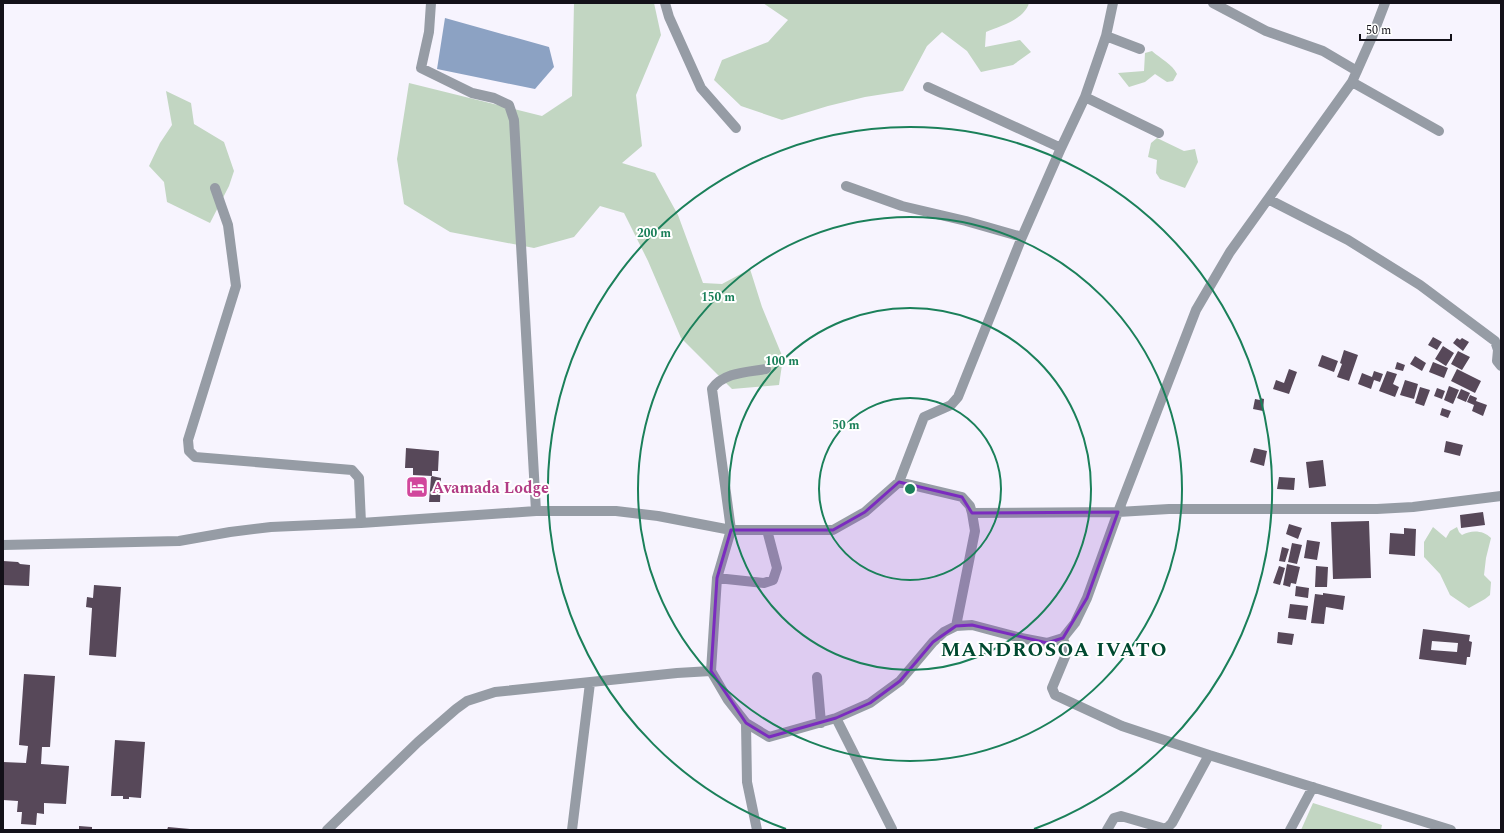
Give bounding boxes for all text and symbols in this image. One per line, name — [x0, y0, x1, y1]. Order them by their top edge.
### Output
scale bar — [1360, 16, 1451, 42]
text: 50 m — [1366, 21, 1391, 40]
text: 200 m — [637, 224, 671, 243]
text: 150 m — [701, 288, 735, 307]
text: 100 m — [765, 352, 799, 371]
text: 50 m — [832, 416, 860, 435]
hotel icon: Avamada Lodge — [404, 474, 430, 500]
place label: Avamada Lodge — [432, 476, 549, 500]
centre of rings — [903, 482, 917, 496]
district label: MANDROSOA IVATO — [940, 635, 1168, 665]

